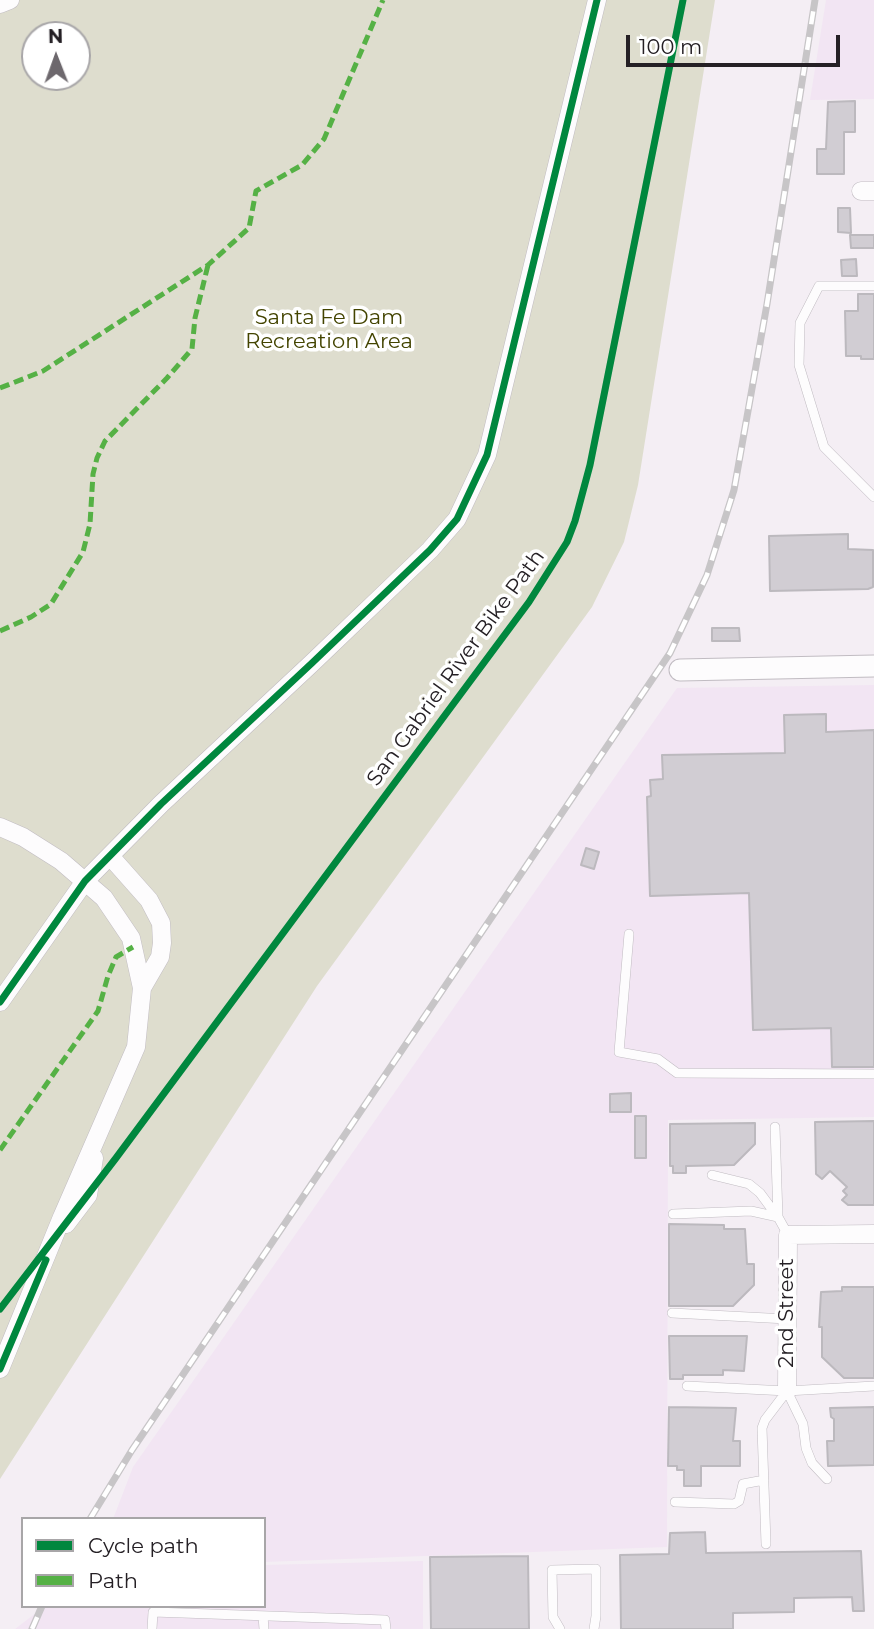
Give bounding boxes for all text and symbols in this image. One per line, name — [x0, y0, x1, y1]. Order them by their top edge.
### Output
north arrow — [21, 21, 91, 91]
scale bar — [629, 21, 842, 65]
text: N — [48, 25, 64, 48]
text: 100 m — [639, 34, 702, 59]
park label: Santa Fe Dam Recreation Area — [245, 305, 413, 355]
street label: San Gabriel River Bike Path — [362, 545, 550, 791]
street label: 2nd Street — [774, 1258, 800, 1368]
legend — [21, 1517, 266, 1608]
text: Cycle path — [88, 1533, 199, 1558]
text: Path — [88, 1568, 138, 1593]

